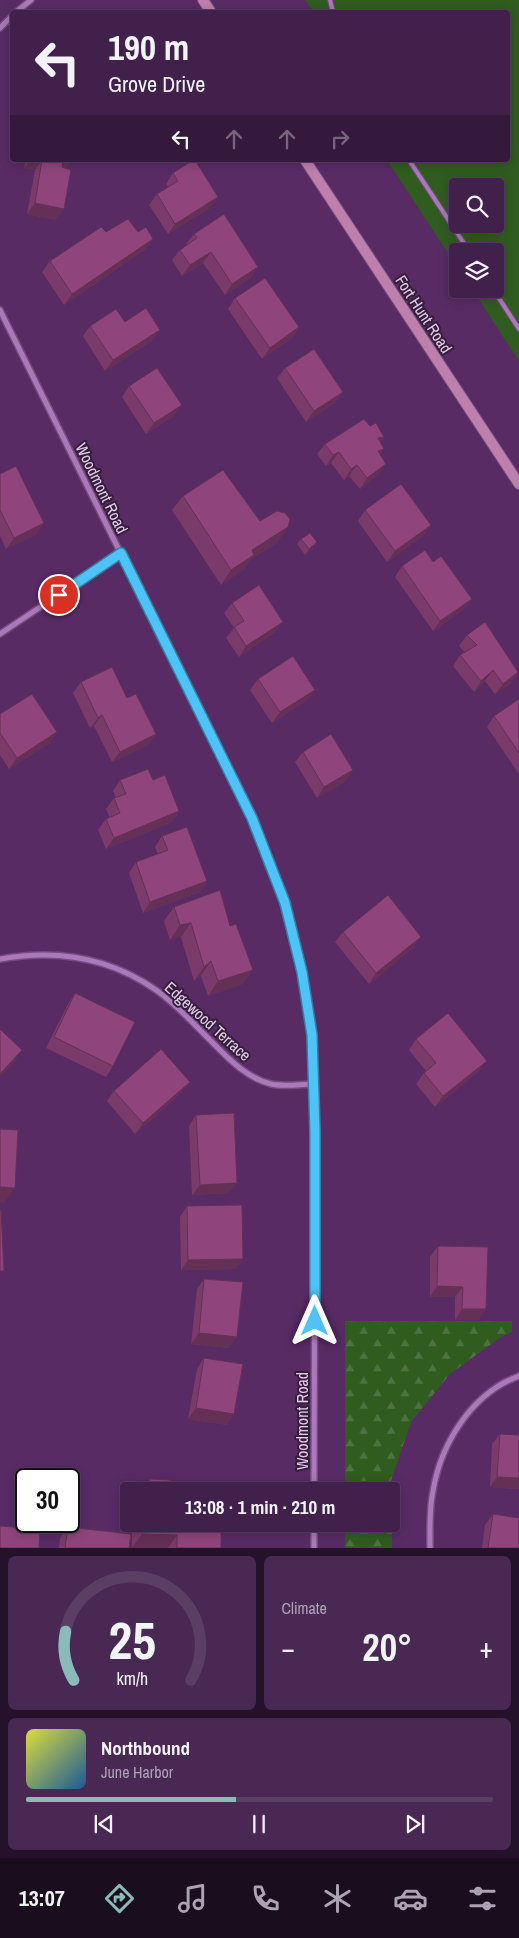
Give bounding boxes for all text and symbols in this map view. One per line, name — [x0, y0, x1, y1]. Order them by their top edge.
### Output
text: 190 m — [108, 24, 189, 71]
icon: left — [25, 30, 90, 95]
text: Grove Drive — [108, 69, 205, 99]
icon: left — [167, 125, 195, 153]
icon: ahead — [220, 125, 248, 153]
icon: ahead — [273, 125, 301, 153]
icon: right — [326, 125, 354, 153]
map controls — [449, 178, 504, 298]
button: search — [449, 178, 504, 233]
button: layers — [449, 243, 504, 298]
street label: Fort Hunt Road — [391, 271, 457, 357]
street label: Woodmont Road — [71, 439, 133, 537]
pin — [38, 574, 80, 616]
icon: arrive — [45, 581, 73, 609]
street label: Edgewood Terrace — [160, 976, 256, 1066]
position arrow — [288, 1294, 340, 1346]
street label: Woodmont Road — [291, 1372, 313, 1470]
speed limit sign: 30 — [15, 1468, 80, 1533]
text: 13:08 · 1 min · 210 m — [185, 1494, 335, 1520]
text: Climate — [282, 1597, 327, 1619]
text: 25 — [108, 1605, 155, 1675]
text: 20° — [362, 1622, 412, 1673]
text: − — [282, 1629, 295, 1667]
text: + — [480, 1629, 493, 1667]
text: km/h — [116, 1667, 148, 1691]
text: Northbound — [101, 1735, 190, 1761]
text: June Harbor — [101, 1761, 173, 1783]
icon: previous — [90, 1810, 118, 1838]
icon: pause — [245, 1810, 273, 1838]
icon: next — [401, 1810, 429, 1838]
icon: directions — [102, 1881, 137, 1916]
icon: music — [175, 1881, 210, 1916]
icon: phone — [248, 1881, 283, 1916]
icon: climate — [320, 1881, 355, 1916]
icon: car — [393, 1881, 428, 1916]
icon: filters — [465, 1881, 500, 1916]
text: 13:07 — [19, 1883, 65, 1913]

